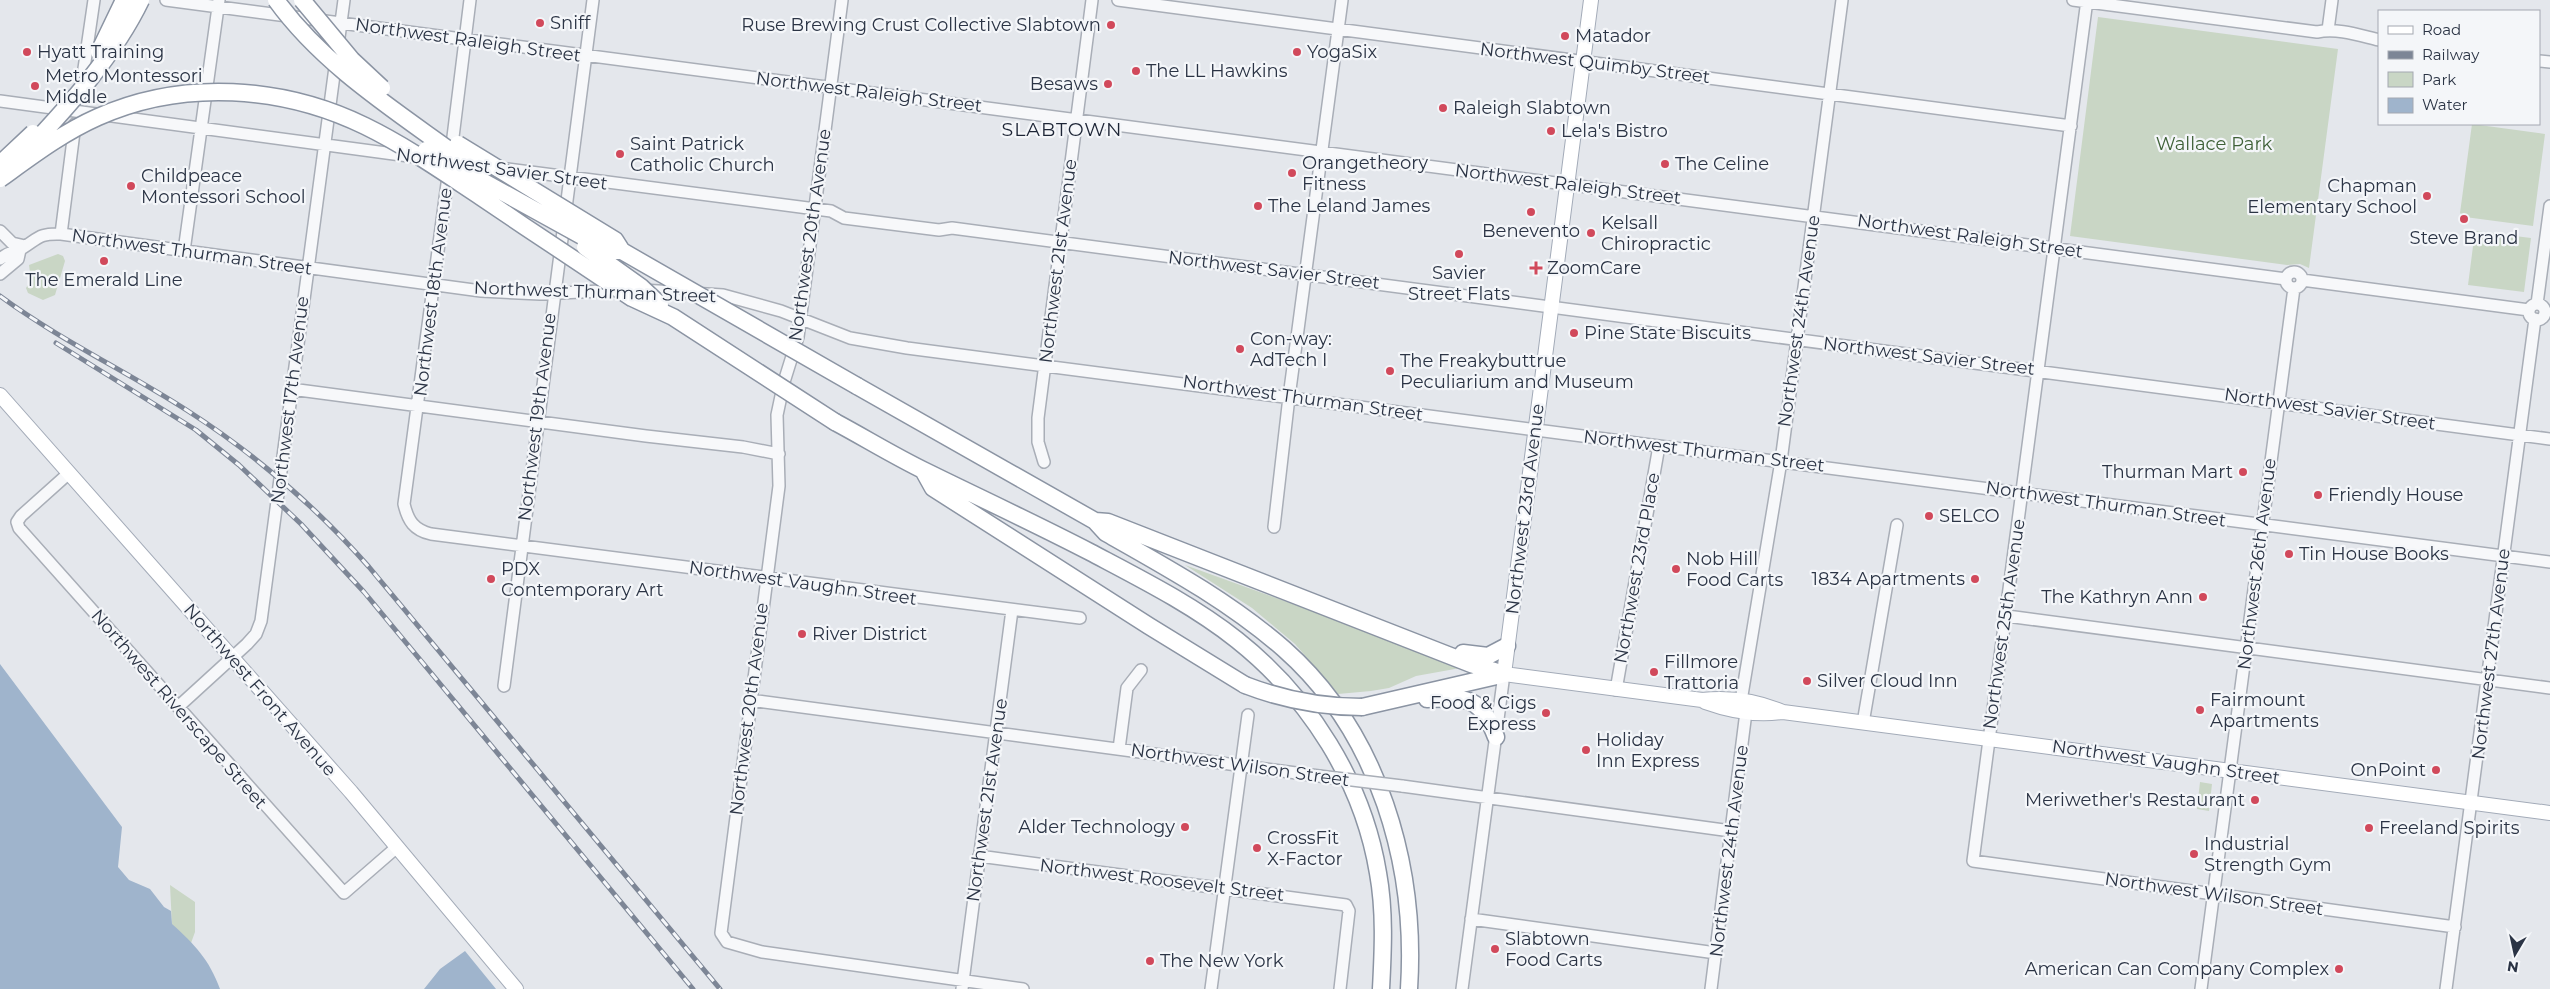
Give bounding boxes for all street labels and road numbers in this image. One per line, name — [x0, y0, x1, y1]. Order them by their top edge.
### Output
street label: Northwest Raleigh Street — [354, 13, 582, 67]
street label: Northwest Quimby Street — [1479, 38, 1711, 88]
street label: Northwest Raleigh Street — [755, 67, 983, 117]
street label: Northwest 20th Avenue — [784, 127, 836, 343]
street label: Northwest Savier Street — [395, 143, 609, 195]
street label: Northwest 21st Avenue — [1035, 158, 1081, 364]
street label: Northwest Raleigh Street — [1454, 159, 1682, 209]
street label: Northwest 18th Avenue — [409, 186, 457, 398]
street label: Northwest Raleigh Street — [1856, 209, 2084, 263]
street label: Northwest 24th Avenue — [1773, 214, 1825, 428]
street label: Northwest Thurman Street — [70, 224, 314, 280]
street label: Northwest Savier Street — [1167, 246, 1381, 294]
street label: Northwest Thurman Street — [473, 277, 717, 307]
street label: Northwest 17th Avenue — [266, 295, 314, 505]
street label: Northwest 19th Avenue — [513, 311, 561, 522]
street label: Northwest Savier Street — [1822, 332, 2036, 380]
street label: Northwest Thurman Street — [1181, 370, 1425, 426]
street label: Northwest Savier Street — [2223, 383, 2437, 435]
street label: Northwest 23rd Avenue — [1501, 402, 1549, 616]
street label: Northwest Thurman Street — [1582, 425, 1826, 477]
street label: Northwest 26th Avenue — [2233, 457, 2281, 671]
street label: Northwest 23rd Place — [1609, 471, 1665, 665]
street label: Northwest Thurman Street — [1984, 476, 2228, 532]
street label: Northwest 25th Avenue — [1978, 517, 2030, 731]
street label: Northwest 27th Avenue — [2467, 547, 2515, 761]
street label: Northwest Vaughn Street — [688, 556, 918, 610]
street label: Northwest Front Avenue — [179, 599, 341, 781]
street label: Northwest 20th Avenue — [725, 601, 773, 817]
street label: Northwest Riverscape Street — [86, 605, 272, 813]
street label: Northwest 21st Avenue — [962, 697, 1012, 903]
street label: Northwest Vaughn Street — [2051, 735, 2281, 789]
street label: Northwest Wilson Street — [1129, 739, 1351, 791]
street label: Northwest 24th Avenue — [1705, 743, 1753, 958]
street label: Northwest Roosevelt Street — [1038, 854, 1286, 906]
street label: Northwest Wilson Street — [2103, 868, 2325, 920]

